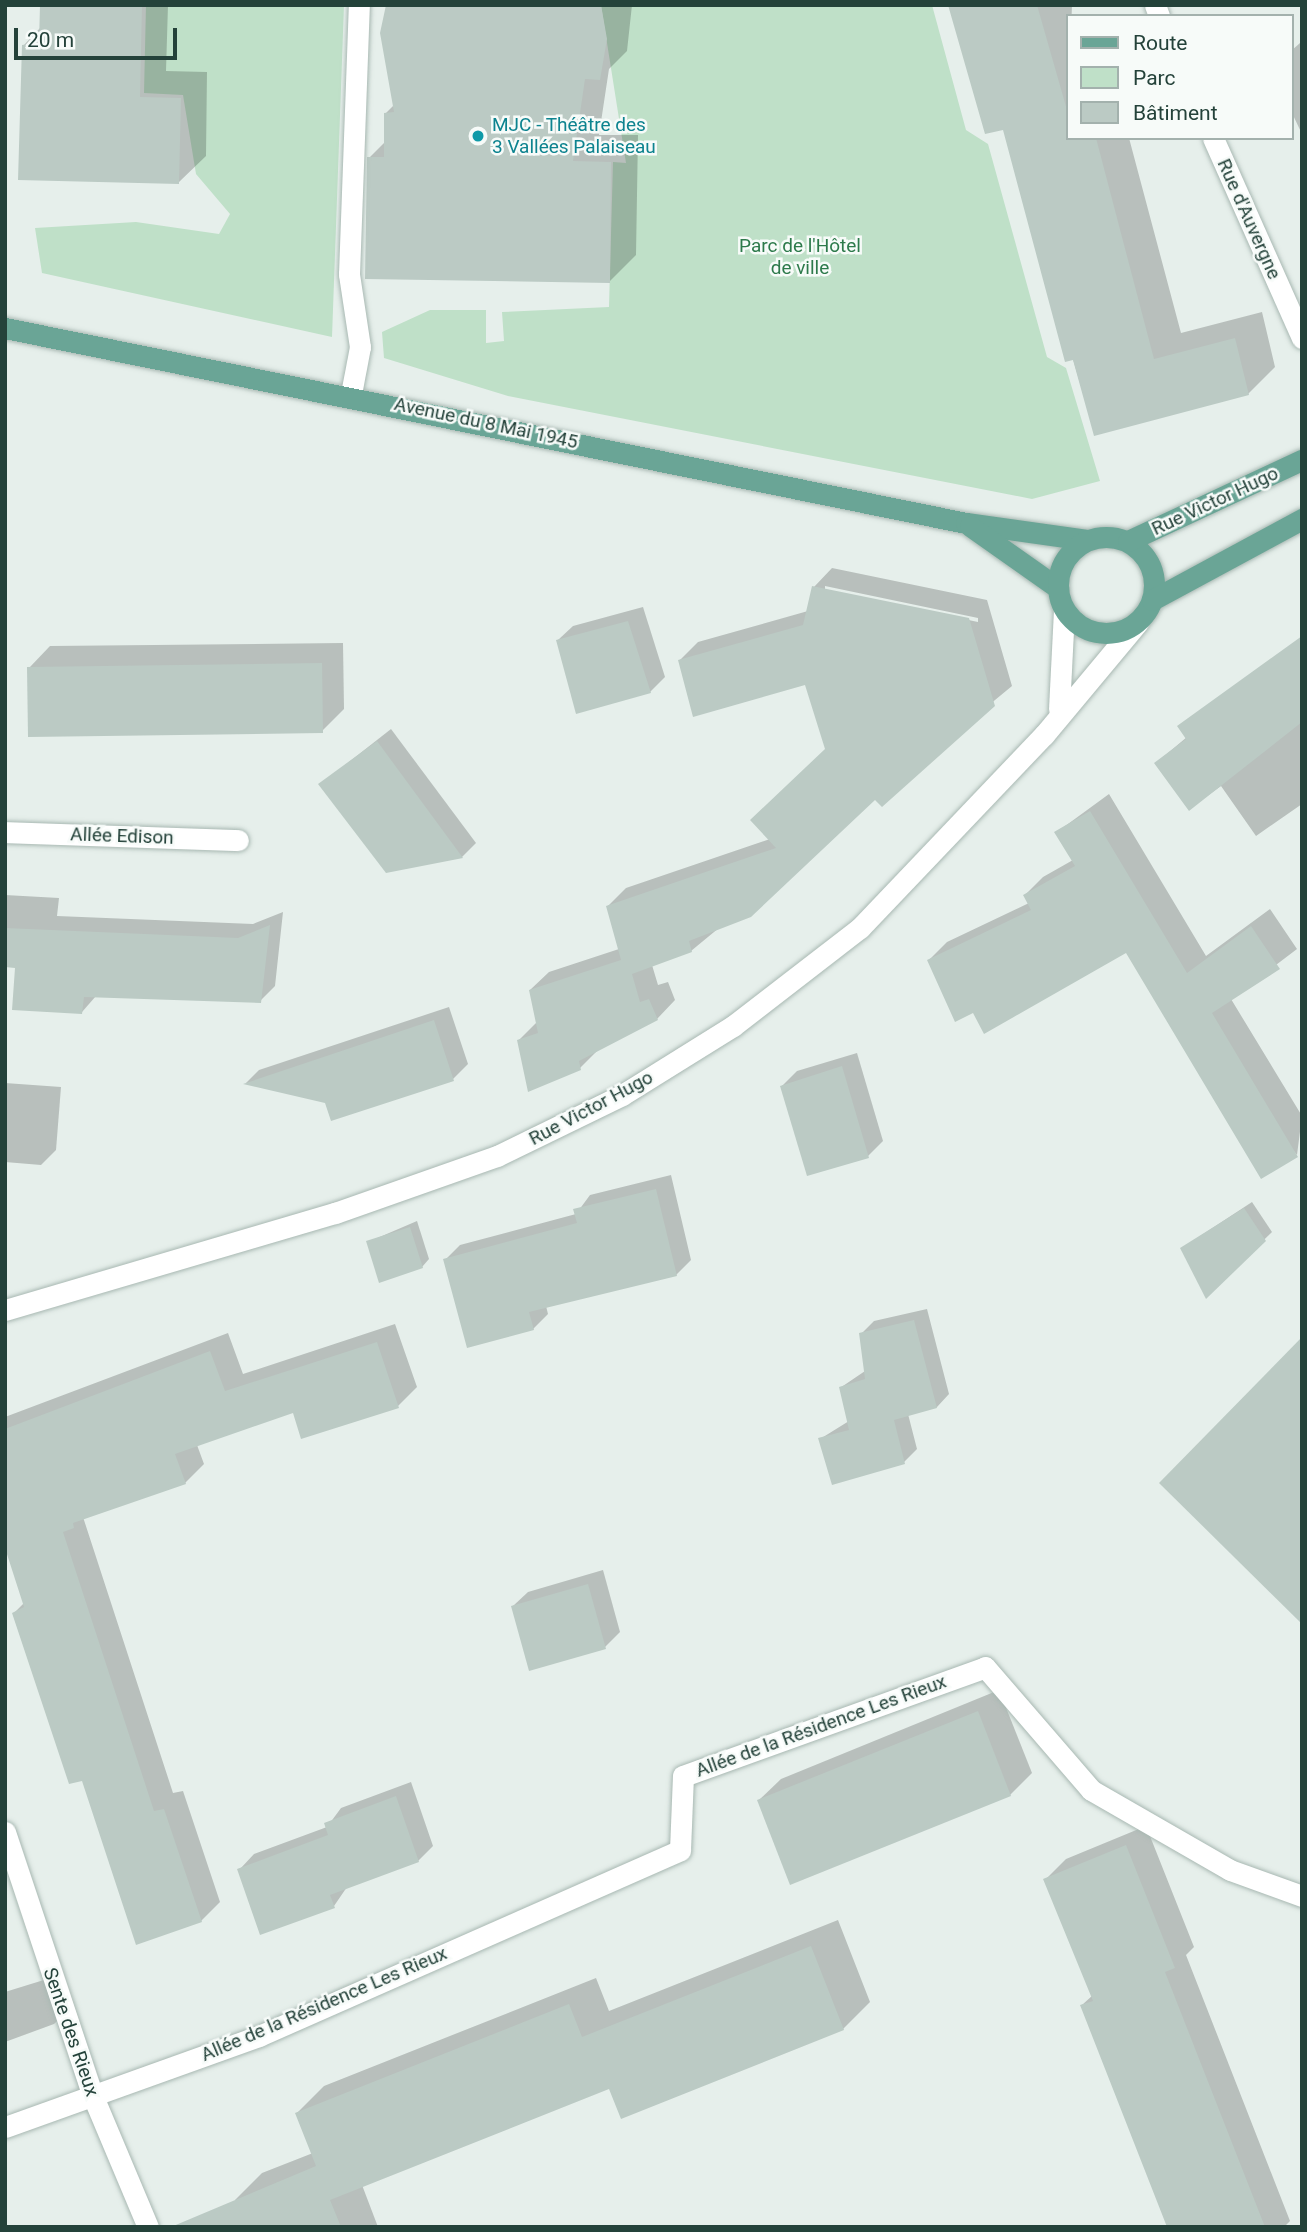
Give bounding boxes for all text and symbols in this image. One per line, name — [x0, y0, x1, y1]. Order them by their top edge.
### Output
scale bar — [18, 14, 180, 58]
legend — [1066, 14, 1293, 140]
text: 20 m — [27, 28, 74, 52]
text: Route — [1133, 31, 1188, 55]
text: Parc — [1133, 66, 1175, 90]
text: Bâtiment — [1133, 101, 1218, 125]
place label: MJC - Théâtre des 3 Vallées Palaiseau — [492, 114, 656, 158]
marker: MJC - Théâtre des 3 Vallées Palaiseau — [470, 128, 486, 144]
street label: Rue d'Auvergne — [1212, 155, 1286, 283]
park label: Parc de l'Hôtel de ville — [739, 235, 861, 279]
street label: Avenue du 8 Mai 1945 — [392, 392, 580, 454]
street label: Rue Victor Hugo — [1148, 462, 1282, 540]
street label: Allée Edison — [70, 823, 174, 849]
street label: Rue Victor Hugo — [525, 1066, 657, 1150]
street label: Allée de la Résidence Les Rieux — [693, 1670, 949, 1782]
street label: Allée de la Résidence Les Rieux — [198, 1942, 450, 2066]
street label: Sente des Rieux — [38, 1965, 104, 2099]

